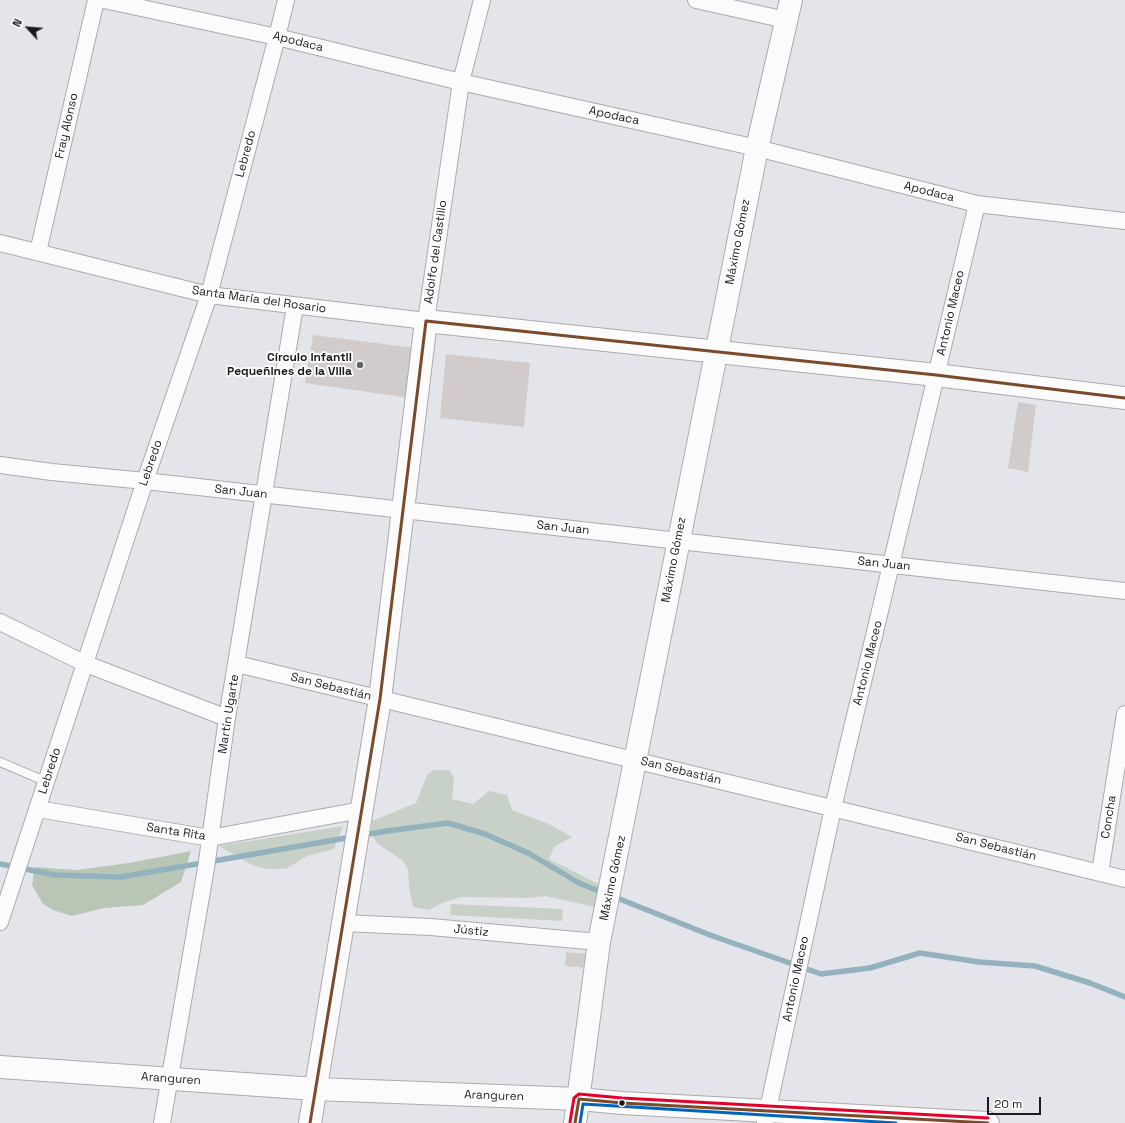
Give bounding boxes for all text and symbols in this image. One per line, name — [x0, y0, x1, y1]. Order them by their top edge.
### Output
north arrow — [8, 8, 48, 48]
text: N — [9, 16, 25, 29]
street label: Apodaca — [271, 29, 325, 55]
street label: Fray Alonso — [52, 92, 82, 160]
street label: Apodaca — [587, 104, 641, 128]
street label: Lebredo — [233, 129, 259, 179]
street label: Apodaca — [902, 179, 956, 205]
street label: Máximo Gómez — [723, 198, 753, 286]
street label: Adolfo del Castillo — [422, 199, 450, 305]
street label: Antonio Maceo — [934, 269, 968, 357]
street label: Santa María del Rosario — [191, 283, 327, 317]
place label: Círculo Infantil Pequeñines de la Villa — [227, 351, 352, 379]
marker: Círculo Infantil Pequeñines de la Villa — [355, 360, 365, 370]
street label: Lebredo — [136, 438, 166, 488]
street label: San Juan — [214, 482, 268, 502]
street label: Máximo Gómez — [659, 516, 689, 604]
street label: San Juan — [536, 518, 590, 538]
street label: San Juan — [857, 554, 911, 574]
street label: Antonio Maceo — [850, 619, 886, 707]
street label: San Sebastián — [289, 670, 373, 704]
street label: Martín Ugarte — [216, 673, 242, 755]
street label: Lebredo — [36, 746, 64, 796]
street label: San Sebastián — [639, 754, 723, 788]
street label: Concha — [1098, 794, 1120, 840]
street label: Santa Rita — [145, 820, 207, 844]
street label: San Sebastián — [954, 830, 1038, 864]
street label: Máximo Gómez — [597, 834, 629, 922]
street label: Jústiz — [453, 922, 489, 940]
street label: Antonio Maceo — [780, 935, 812, 1023]
street label: Aranguren — [141, 1070, 201, 1088]
street label: Aranguren — [464, 1088, 524, 1104]
scale bar — [989, 1089, 1043, 1115]
text: 20 m — [994, 1096, 1022, 1112]
unlabelled marker — [617, 1098, 627, 1108]

